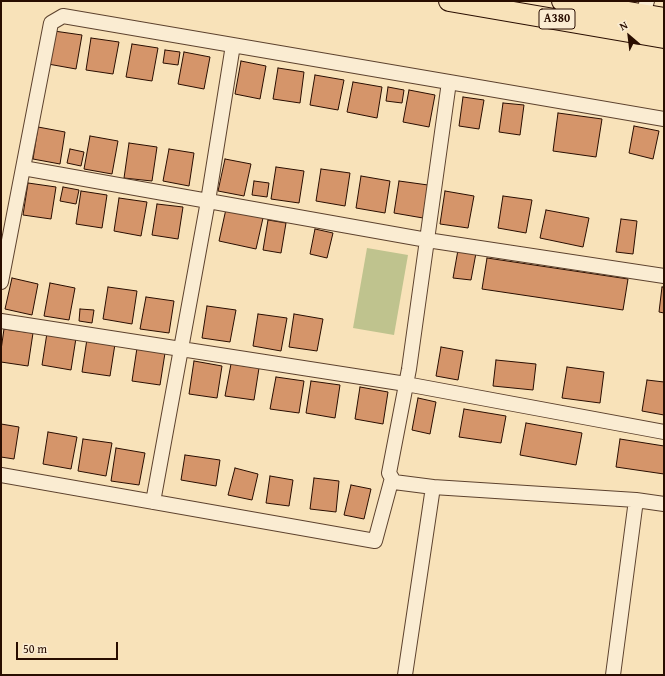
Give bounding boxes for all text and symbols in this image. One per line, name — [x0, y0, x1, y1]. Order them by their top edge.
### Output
road number: A380 — [539, 9, 575, 29]
north arrow — [609, 16, 649, 56]
text: N — [616, 17, 630, 34]
scale bar — [18, 634, 120, 660]
text: 50 m — [23, 640, 47, 657]

